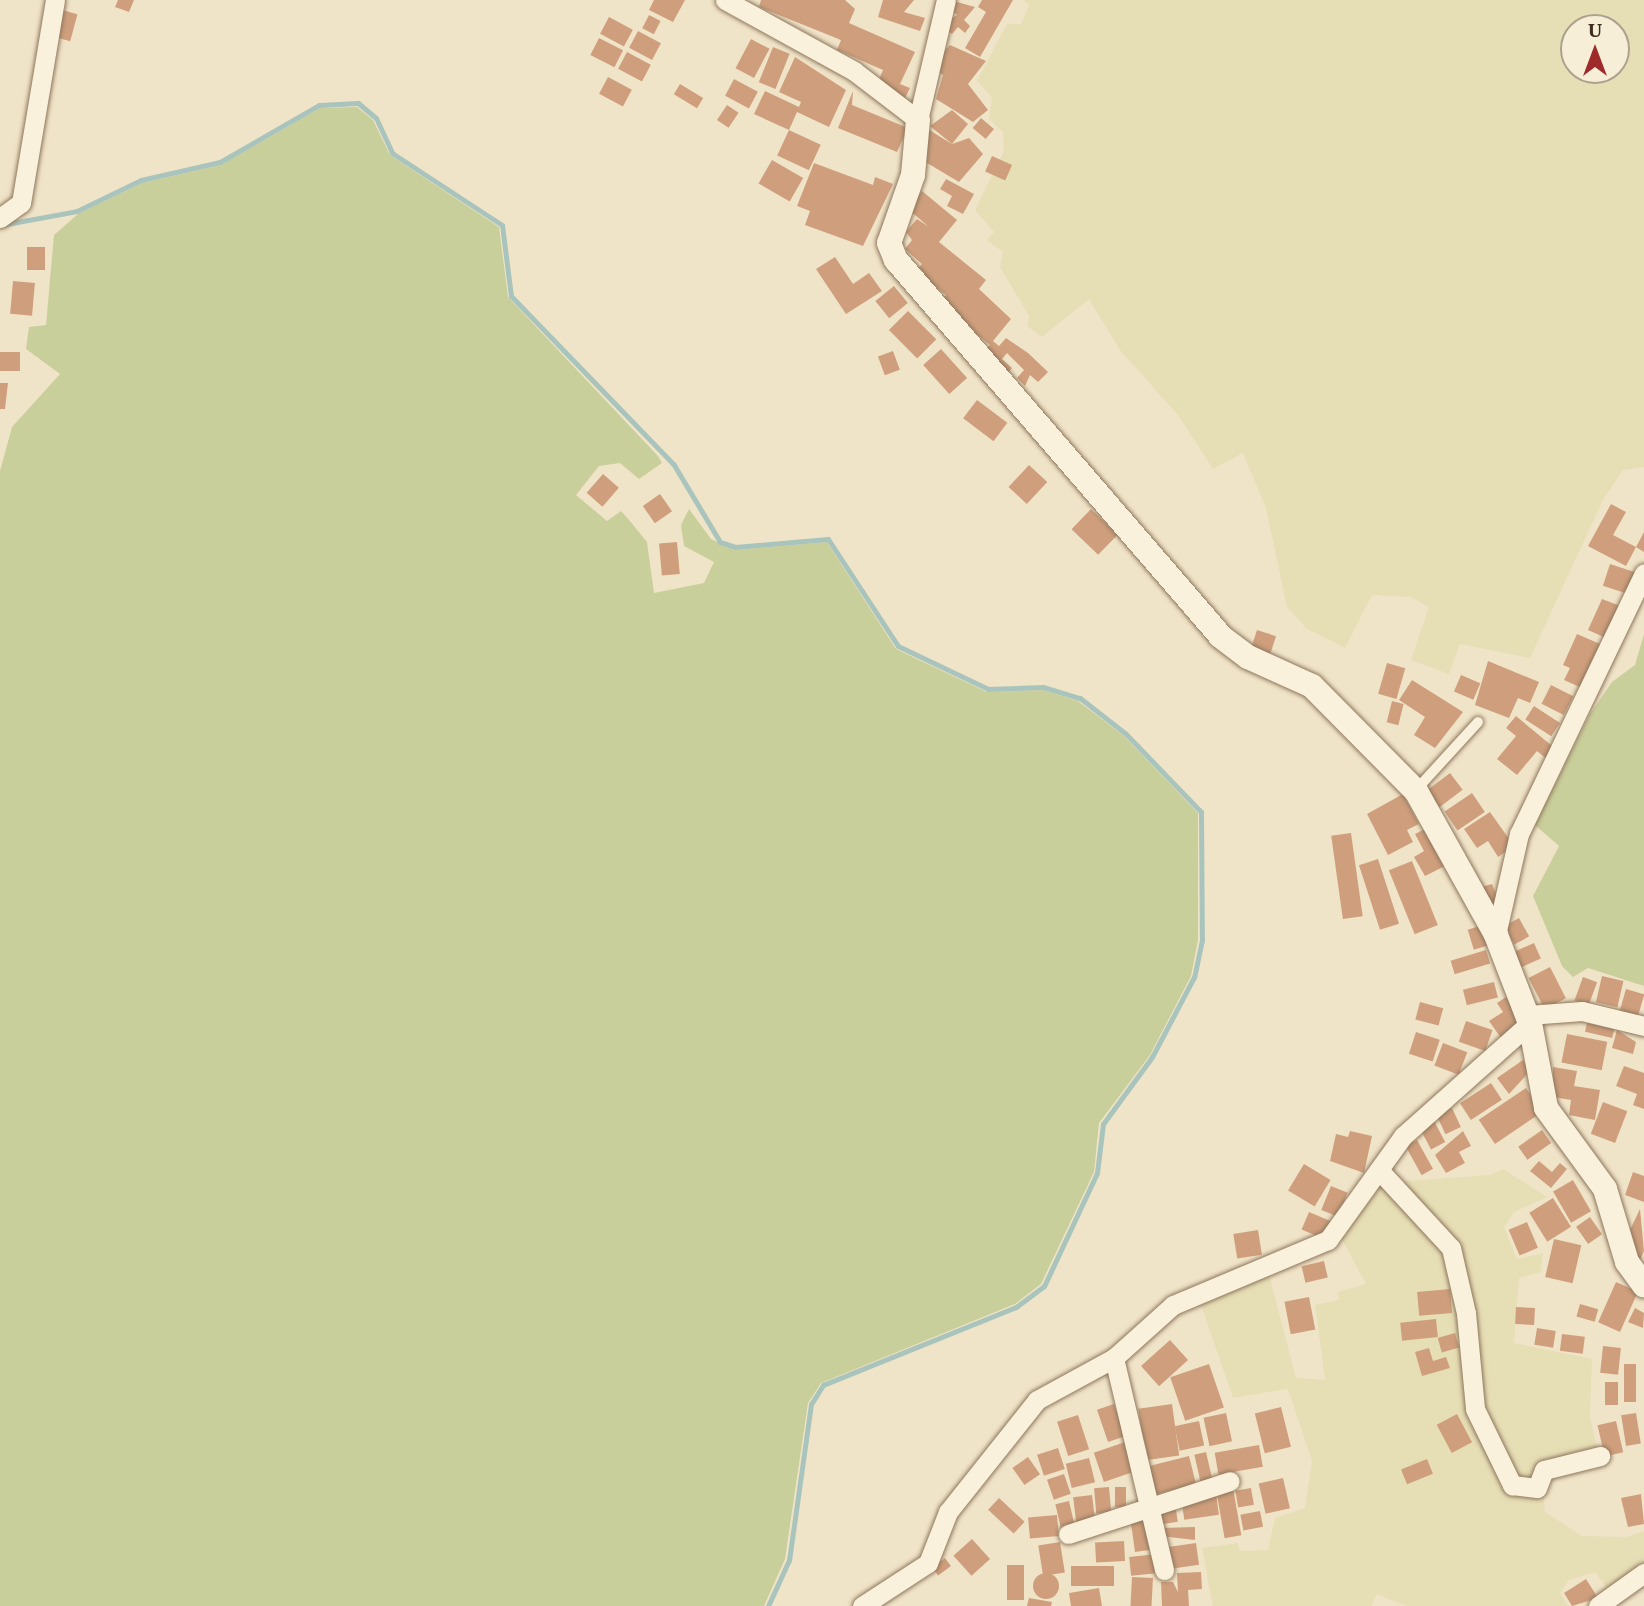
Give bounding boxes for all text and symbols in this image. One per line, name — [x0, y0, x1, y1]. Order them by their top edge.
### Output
north arrow — [1560, 14, 1630, 84]
text: U — [1588, 18, 1602, 42]

